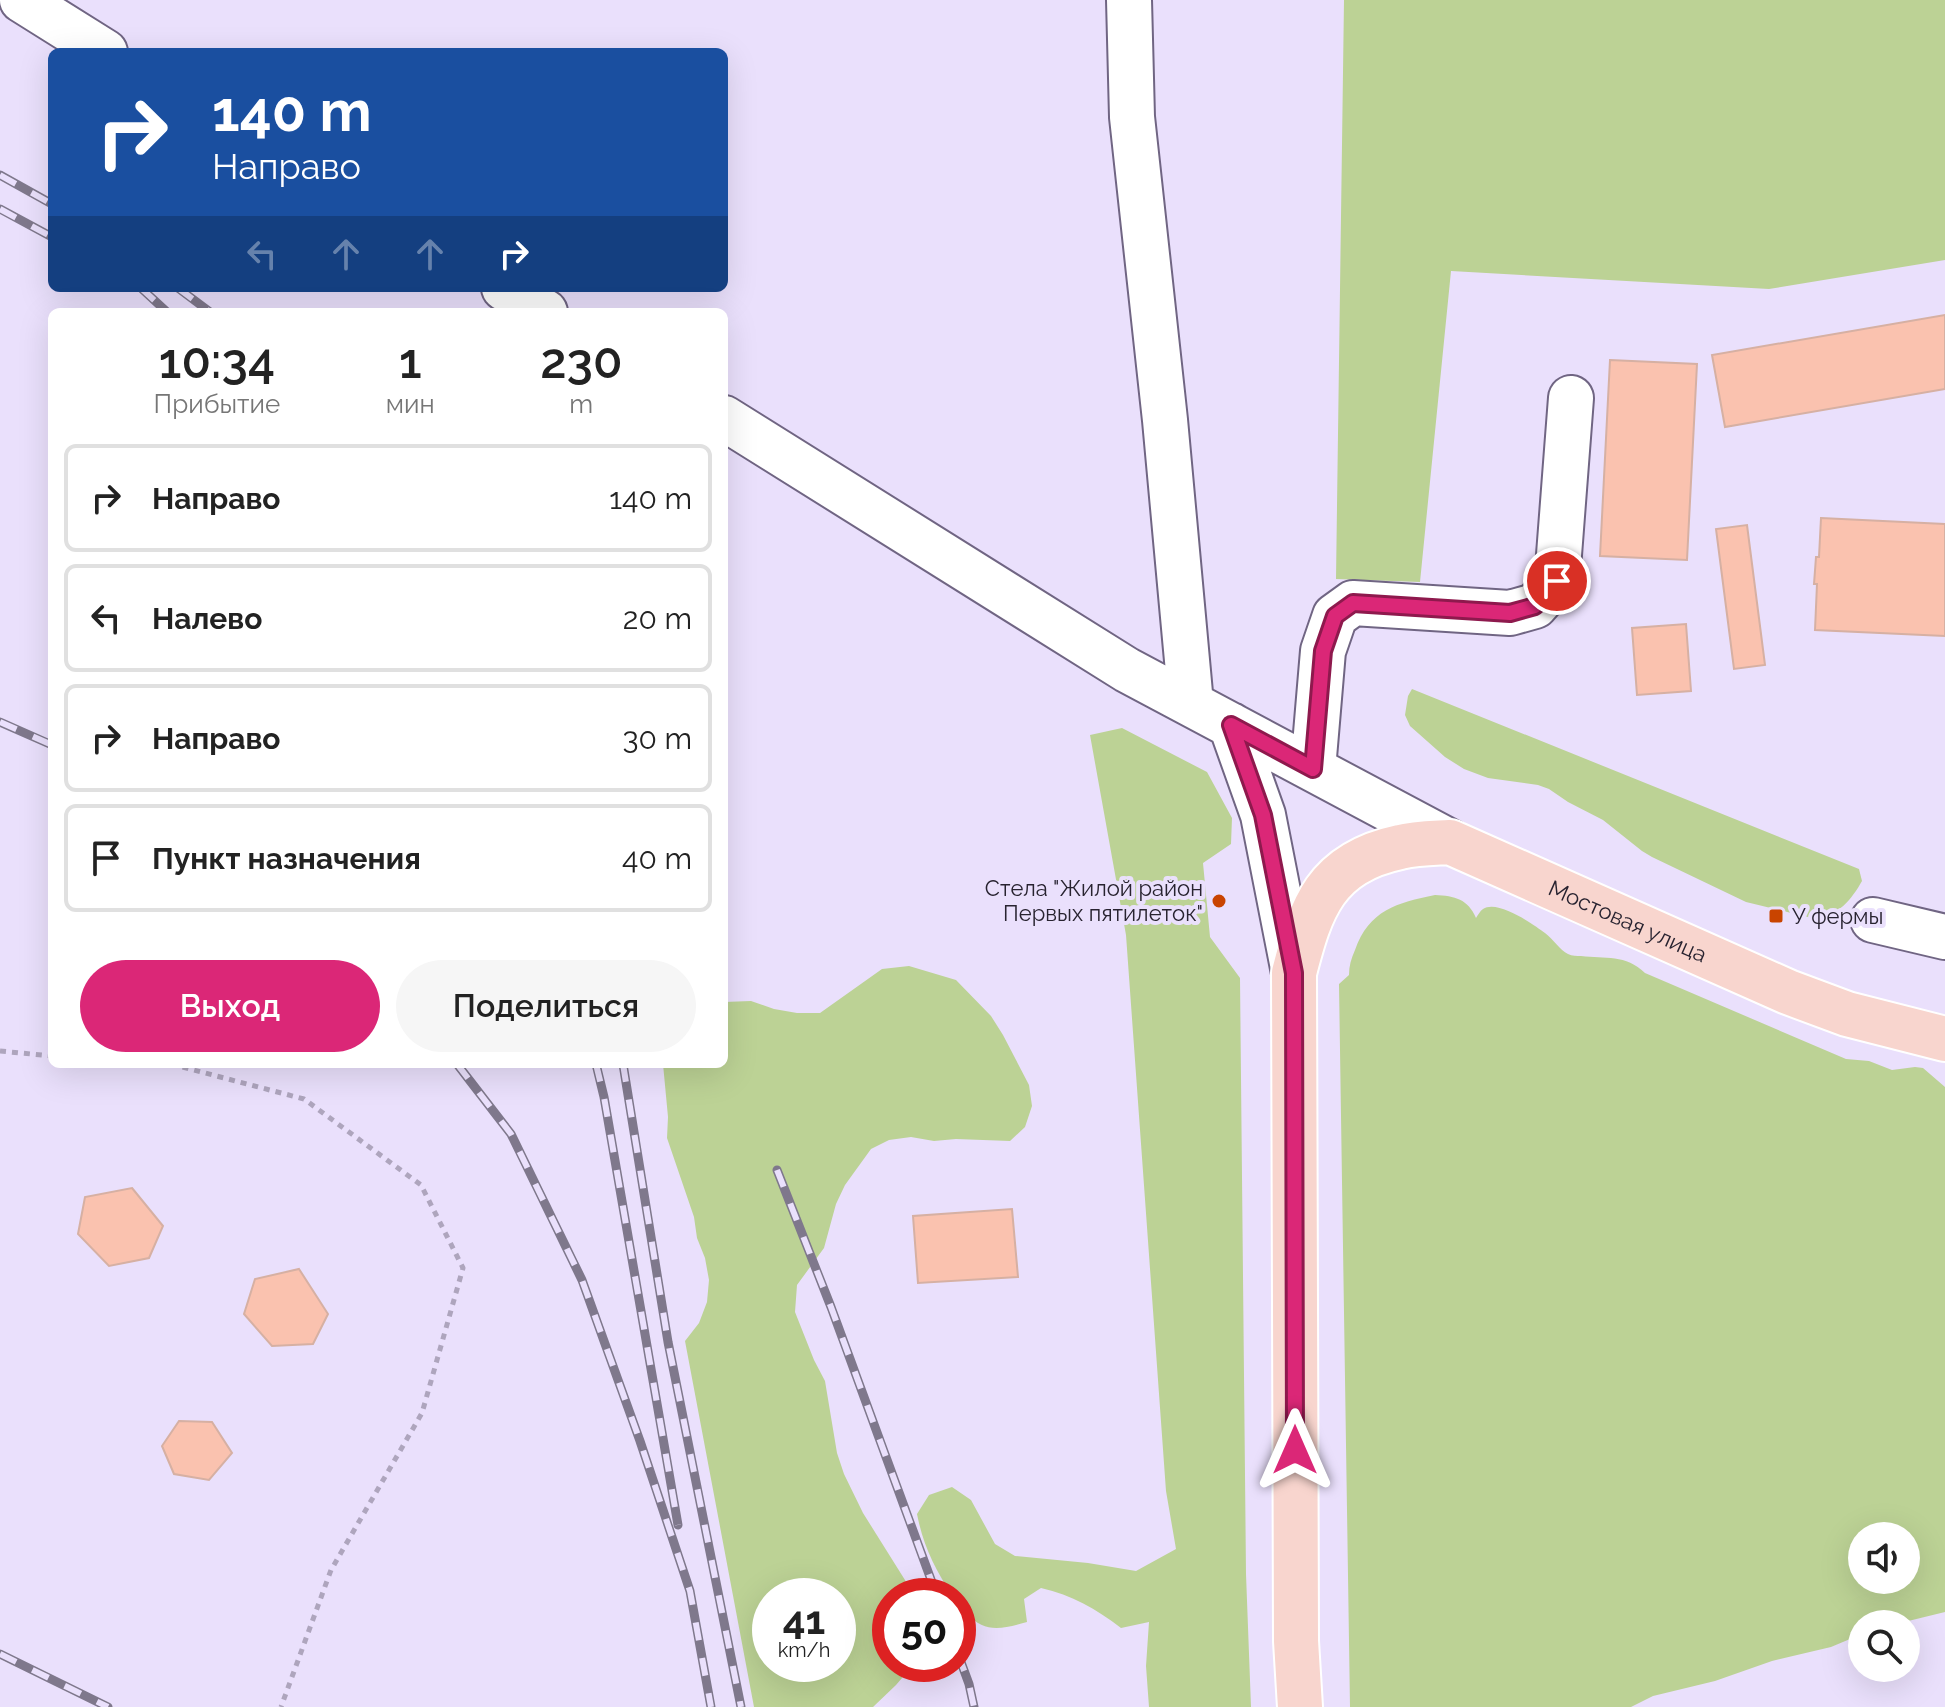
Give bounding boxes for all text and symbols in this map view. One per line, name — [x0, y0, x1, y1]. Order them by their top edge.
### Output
text: 140 m — [212, 78, 372, 144]
icon: right — [80, 80, 184, 184]
text: Направо — [212, 145, 361, 187]
icon: left — [240, 232, 284, 276]
icon: ahead — [324, 232, 368, 276]
icon: ahead — [408, 232, 452, 276]
icon: right — [492, 232, 536, 276]
text: 10:34 — [159, 333, 275, 389]
text: 1 — [399, 333, 422, 389]
text: 230 — [540, 333, 622, 389]
text: Прибытие — [154, 389, 280, 419]
text: мин — [386, 389, 435, 419]
text: m — [569, 389, 593, 419]
icon: right — [84, 476, 128, 520]
text: Направо — [152, 481, 281, 516]
text: 140 m — [609, 481, 692, 516]
pin — [1523, 547, 1591, 615]
icon: arrive — [1535, 559, 1579, 603]
icon: left — [84, 596, 128, 640]
text: Налево — [152, 601, 262, 636]
text: 20 m — [623, 601, 692, 636]
icon: right — [84, 716, 128, 760]
text: Направо — [152, 721, 281, 756]
text: 30 m — [622, 721, 692, 756]
icon: arrive — [84, 836, 128, 880]
text: Пункт назначения — [152, 841, 421, 876]
text: 40 m — [622, 841, 692, 876]
street label: Мостовая улица — [1545, 874, 1711, 967]
place label: Стела "Жилой район Первых пятилеток" — [985, 875, 1203, 926]
marker: Стела "Жилой район Первых пятилеток" — [1210, 892, 1228, 910]
place label: У фермы — [1792, 903, 1883, 929]
marker: У фермы — [1767, 907, 1785, 925]
button: Выход — [80, 960, 380, 1052]
button: Поделиться — [396, 960, 696, 1052]
position arrow — [1253, 1408, 1337, 1492]
map controls — [1848, 1522, 1920, 1682]
button: sound — [1848, 1522, 1920, 1594]
speed limit sign: 50 — [872, 1578, 976, 1682]
text: 41 — [783, 1596, 825, 1643]
button: search — [1848, 1610, 1920, 1682]
text: km/h — [778, 1638, 830, 1662]

